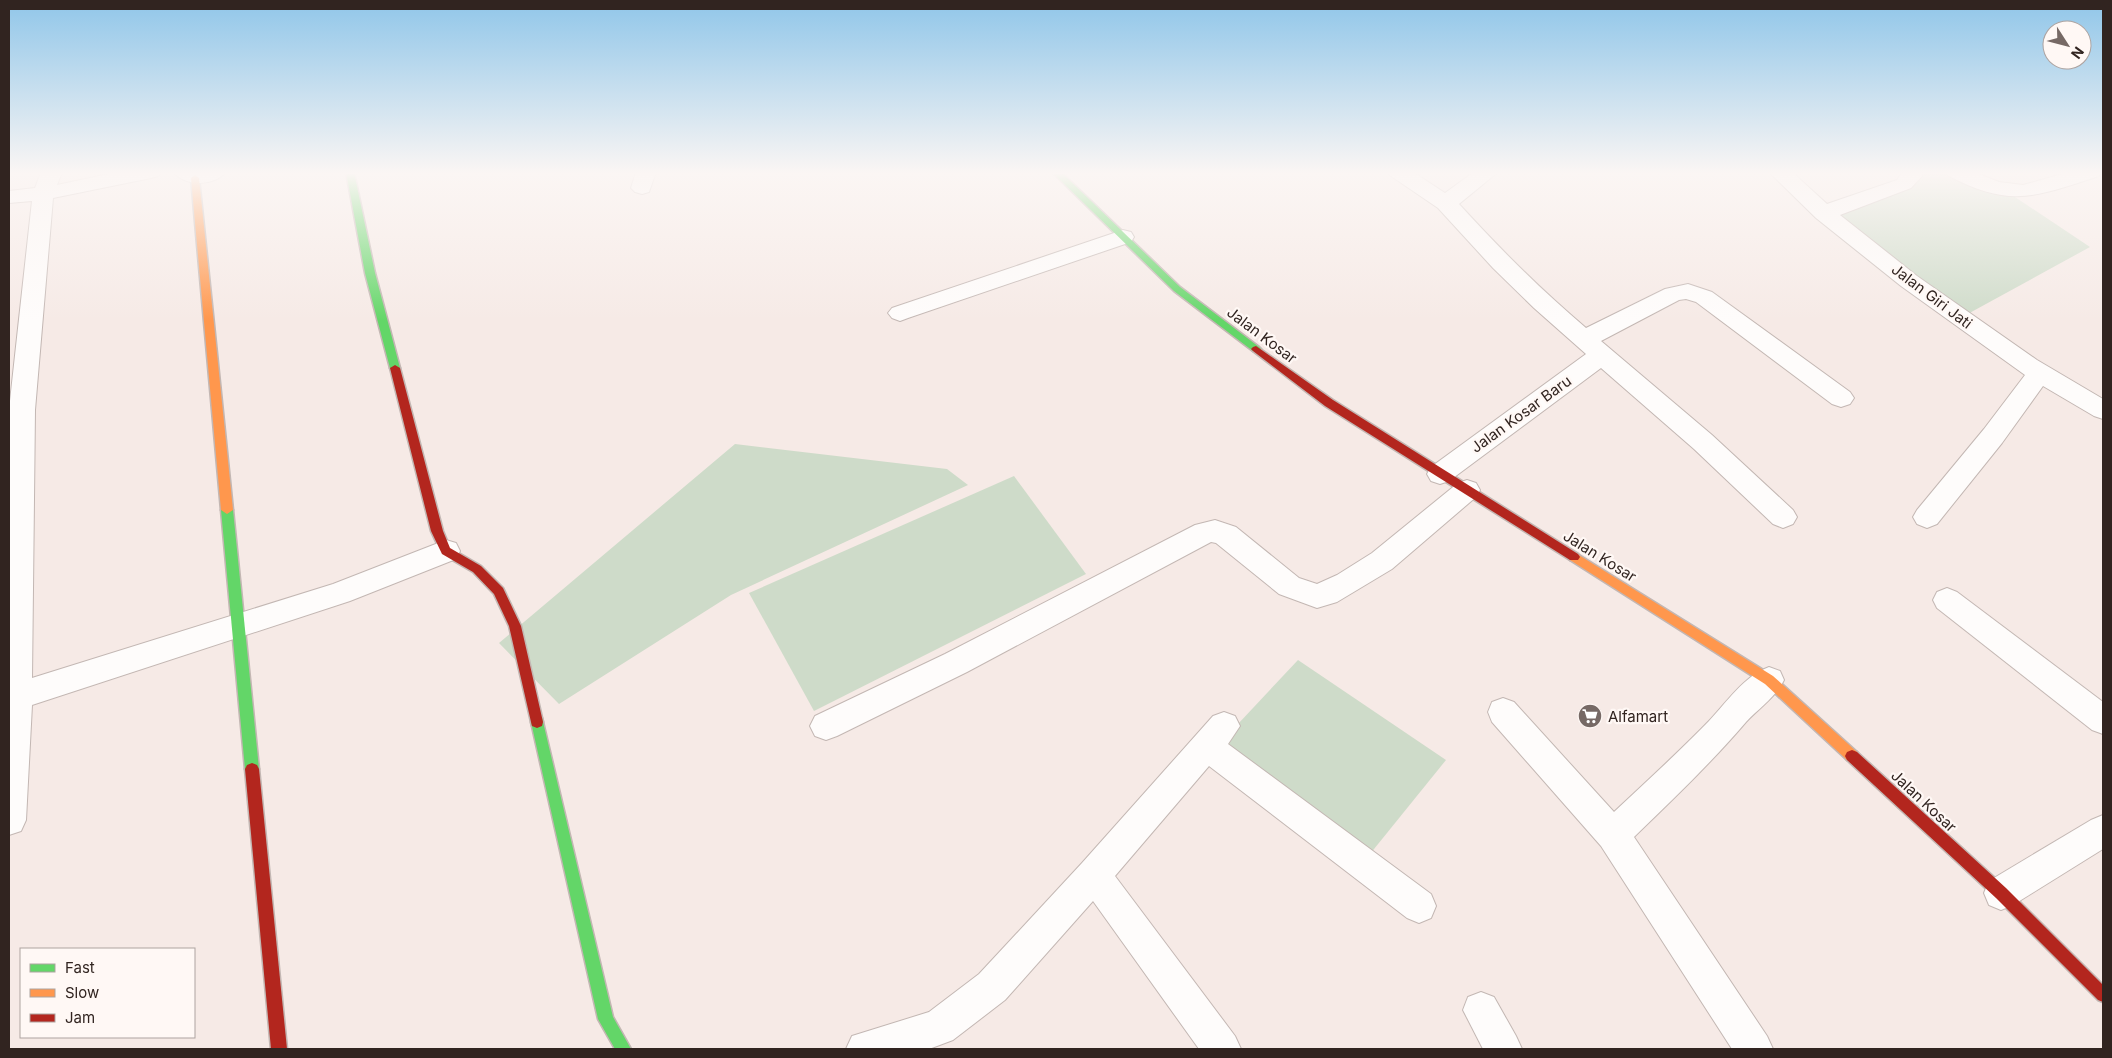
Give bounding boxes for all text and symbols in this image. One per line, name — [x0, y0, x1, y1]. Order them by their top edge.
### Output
north arrow — [2042, 20, 2092, 70]
text: N — [2068, 44, 2088, 62]
street label: Jalan Giri Jati — [1888, 259, 1976, 333]
street label: Jalan Kosar — [1223, 303, 1301, 368]
street label: Jalan Kosar Baru — [1467, 371, 1575, 457]
street label: Jalan Kosar — [1560, 526, 1640, 586]
supermarket icon: Alfamart — [1577, 703, 1603, 729]
place label: Alfamart — [1608, 707, 1668, 726]
street label: Jalan Kosar — [1887, 766, 1961, 836]
legend — [20, 948, 195, 1038]
text: Fast — [65, 958, 95, 977]
text: Slow — [65, 983, 99, 1002]
text: Jam — [65, 1008, 95, 1027]

